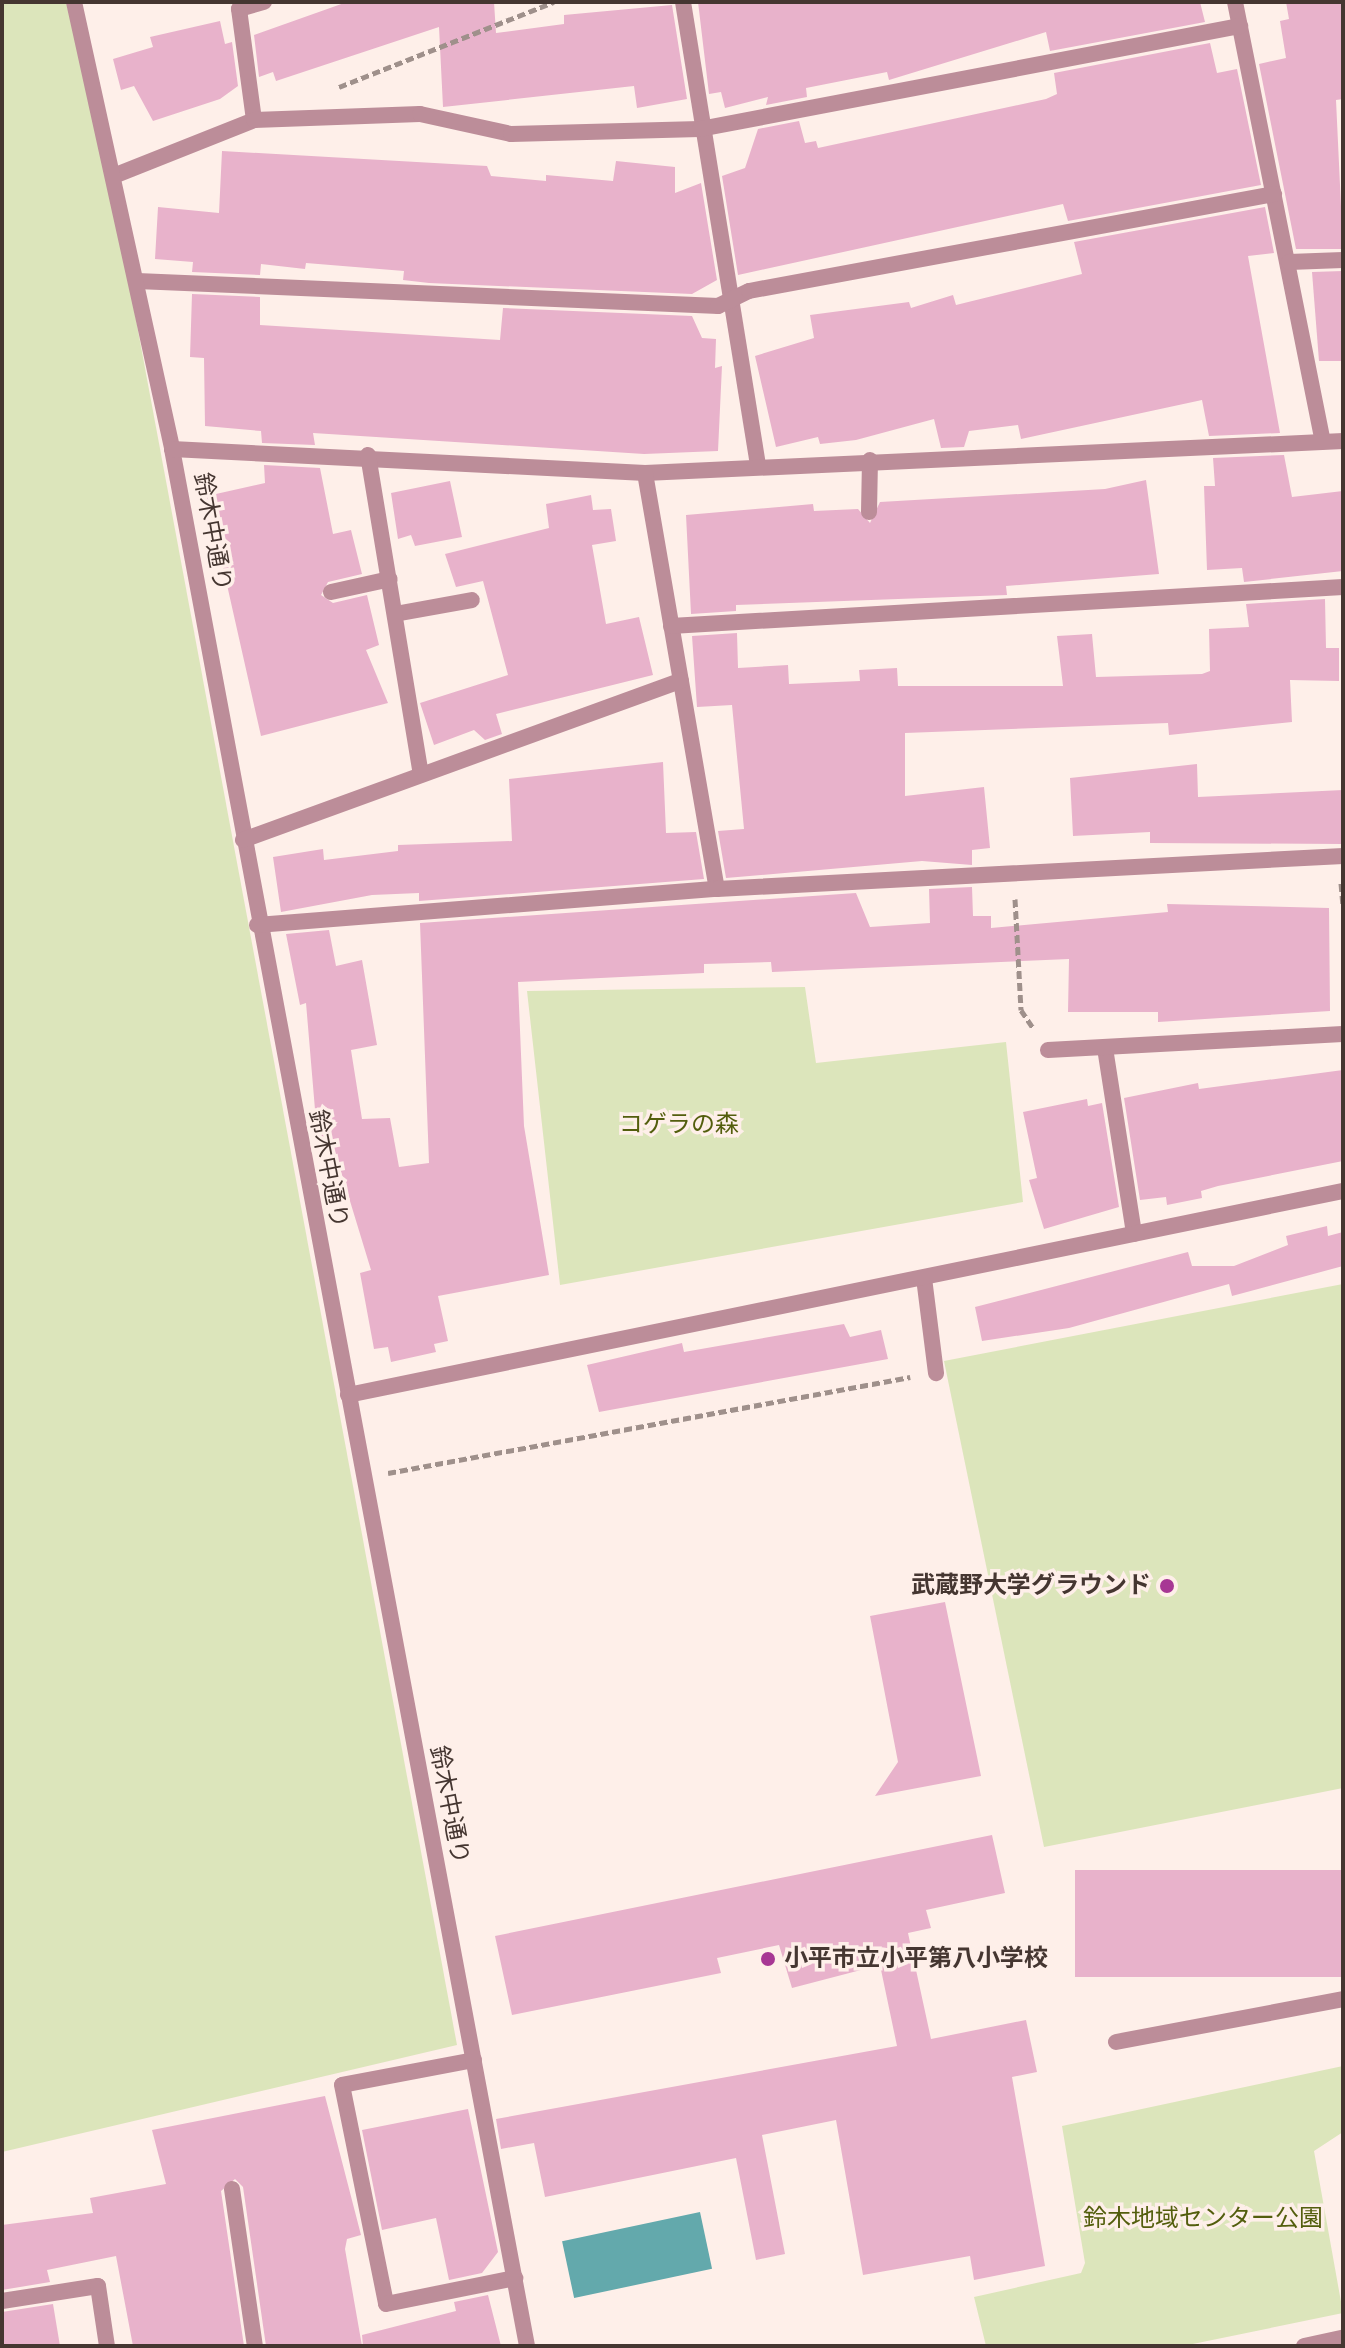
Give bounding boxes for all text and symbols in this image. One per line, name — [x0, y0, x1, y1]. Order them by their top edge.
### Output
street label: 鈴木中通り — [187, 470, 237, 594]
street label: 鈴木中通り — [302, 1107, 354, 1231]
park label: コゲラの森 — [619, 1111, 739, 1139]
place label: 武蔵野大学グラウンド — [911, 1572, 1151, 1600]
marker: 武蔵野大学グラウンド — [1158, 1577, 1176, 1595]
street label: 鈴木中通り — [423, 1743, 475, 1867]
place label: 小平市立小平第八小学校 — [784, 1945, 1048, 1973]
marker: 小平市立小平第八小学校 — [759, 1950, 777, 1968]
park label: 鈴木地域センター公園 — [1083, 2205, 1323, 2233]

